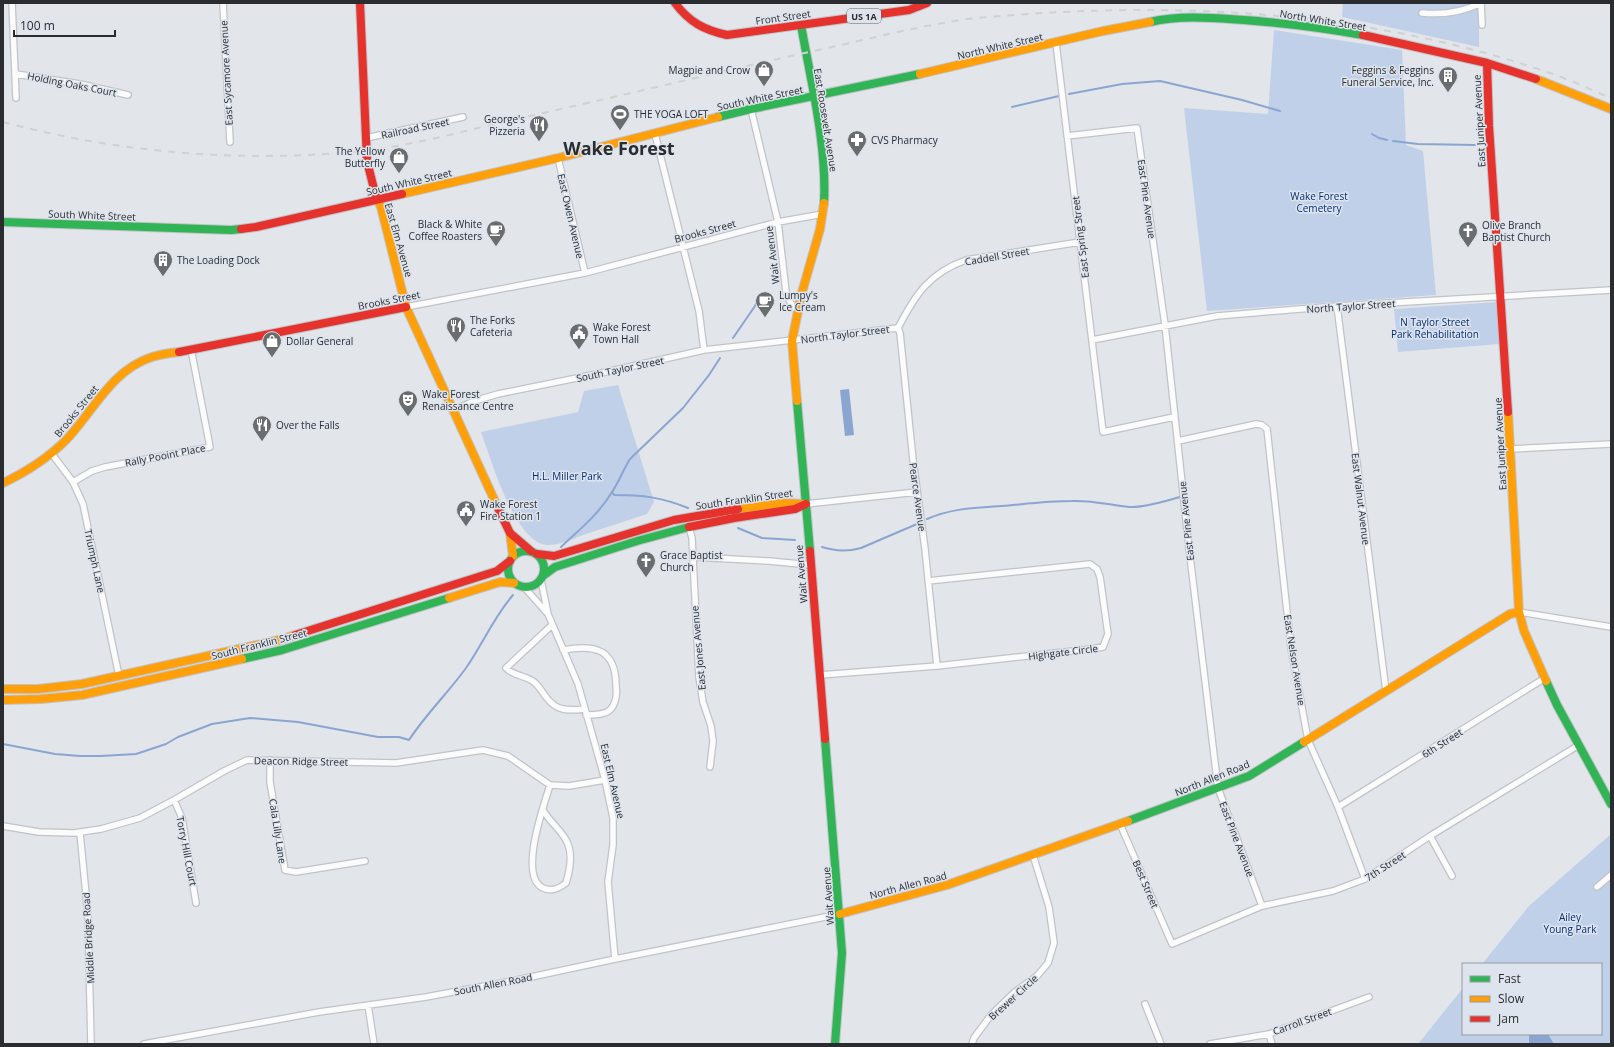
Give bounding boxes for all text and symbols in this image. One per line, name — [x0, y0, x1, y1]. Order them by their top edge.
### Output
street label: Front Street — [755, 6, 812, 28]
street label: North White Street — [1279, 6, 1368, 34]
road number: US 1A — [847, 9, 881, 23]
scale bar — [14, 12, 115, 38]
text: 100 m — [20, 17, 55, 34]
street label: East Sycamore Avenue — [216, 20, 236, 126]
street label: North White Street — [956, 29, 1045, 63]
shop icon: Magpie and Crow — [753, 59, 775, 87]
place label: Magpie and Crow — [669, 63, 750, 77]
place label: Feggins & Feggins Funeral Service, Inc. — [1342, 63, 1434, 89]
building icon: Feggins & Feggins Funeral Service, Inc. — [1437, 65, 1459, 93]
street label: East Roosevelt Avenue — [811, 67, 841, 173]
street label: Holding Oaks Court — [26, 68, 118, 100]
street label: East Juniper Avenue — [1470, 74, 1488, 168]
street label: South White Street — [716, 82, 805, 114]
sports icon: THE YOGA LOFT — [609, 103, 631, 131]
place label: THE YOGA LOFT — [634, 107, 709, 121]
place label: George's Pizzeria — [484, 112, 525, 138]
street label: Railroad Street — [380, 114, 451, 142]
restaurant icon: George's Pizzeria — [528, 114, 550, 142]
pharmacy icon: CVS Pharmacy — [846, 129, 868, 157]
place label: CVS Pharmacy — [871, 133, 939, 147]
district label: Wake Forest — [563, 136, 675, 160]
place label: The Yellow Butterfly — [335, 144, 386, 170]
shop icon: The Yellow Butterfly — [388, 146, 410, 174]
street label: East Pine Avenue — [1135, 159, 1160, 240]
street label: South White Street — [365, 165, 454, 199]
street label: East Owen Avenue — [554, 172, 588, 260]
park label: Wake Forest Cemetery — [1290, 189, 1348, 215]
street label: East Spring Street — [1068, 195, 1092, 279]
street label: East Elm Avenue — [382, 201, 416, 279]
street label: South White Street — [48, 206, 136, 224]
street label: Brooks Street — [673, 216, 738, 246]
place label: Black & White Coffee Roasters — [409, 217, 482, 243]
place label: Olive Branch Baptist Church — [1482, 218, 1551, 244]
cafe icon: Black & White Coffee Roasters — [485, 219, 507, 247]
church icon: Olive Branch Baptist Church — [1457, 220, 1479, 248]
street label: Wait Avenue — [761, 225, 783, 285]
street label: Caddell Street — [964, 243, 1031, 269]
building icon: The Loading Dock — [152, 249, 174, 277]
place label: The Loading Dock — [177, 253, 261, 267]
street label: Brooks Street — [357, 287, 422, 313]
place label: Lumpy's Ice Cream — [779, 288, 826, 314]
cafe icon: Lumpy's Ice Cream — [754, 290, 776, 318]
street label: North Taylor Street — [1306, 296, 1396, 316]
place label: The Forks Cafeteria — [470, 313, 515, 339]
restaurant icon: The Forks Cafeteria — [445, 315, 467, 343]
park label: N Taylor Street Park Rehabilitation — [1391, 315, 1479, 341]
place label: Wake Forest Town Hall — [593, 320, 651, 346]
public building icon: Wake Forest Town Hall — [568, 322, 590, 350]
street label: North Taylor Street — [800, 322, 891, 346]
shop icon: Dollar General — [261, 330, 283, 358]
place label: Dollar General — [286, 334, 353, 348]
street label: South Taylor Street — [575, 353, 665, 385]
street label: Brooks Street — [51, 382, 102, 440]
place label: Wake Forest Renaissance Centre — [422, 387, 514, 413]
theatre icon: Wake Forest Renaissance Centre — [397, 389, 419, 417]
street label: East Juniper Avenue — [1491, 397, 1509, 491]
restaurant icon: Over the Falls — [251, 414, 273, 442]
place label: Over the Falls — [276, 418, 340, 432]
street label: Rally Pooint Place — [124, 440, 207, 470]
street label: East Walnut Avenue — [1348, 452, 1374, 546]
street label: Pearce Avenue — [906, 462, 930, 533]
park label: H.L. Miller Park — [532, 469, 603, 483]
street label: East Pine Avenue — [1175, 480, 1197, 561]
street label: South Franklin Street — [695, 485, 794, 513]
place label: Wake Forest Fire Station 1 — [480, 497, 541, 523]
public building icon: Wake Forest Fire Station 1 — [455, 499, 477, 527]
street label: Triumph Lane — [81, 528, 109, 595]
street label: Wait Avenue — [791, 544, 811, 604]
place label: Grace Baptist Church — [660, 548, 723, 574]
church icon: Grace Baptist Church — [635, 550, 657, 578]
street label: East Jones Avenue — [687, 605, 709, 691]
street label: East Nelson Avenue — [1281, 613, 1309, 707]
street label: South Franklin Street — [210, 625, 309, 663]
street label: Highgate Circle — [1027, 641, 1099, 663]
street label: 6th Street — [1419, 725, 1466, 761]
street label: East Elm Avenue — [598, 742, 629, 820]
street label: Deacon Ridge Street — [254, 753, 349, 769]
street label: North Allen Road — [1173, 757, 1251, 799]
street label: Cala Lilly Lane — [266, 798, 290, 865]
street label: East Pine Avenue — [1216, 799, 1258, 879]
street label: Torry Hill Court — [173, 815, 201, 888]
street label: 7th Street — [1362, 847, 1408, 884]
street label: Best Street — [1130, 858, 1163, 911]
street label: Wait Avenue — [819, 866, 837, 926]
street label: North Allen Road — [868, 868, 948, 902]
street label: Middle Bridge Road — [79, 892, 97, 984]
park label: Ailey Young Park — [1544, 910, 1597, 936]
legend — [1462, 963, 1602, 1035]
street label: South Allen Road — [453, 970, 533, 998]
text: Fast — [1498, 970, 1521, 987]
street label: Brewer Circle — [985, 971, 1041, 1023]
text: Slow — [1498, 990, 1525, 1007]
street label: Carroll Street — [1271, 1004, 1334, 1038]
text: Jam — [1497, 1010, 1519, 1027]

